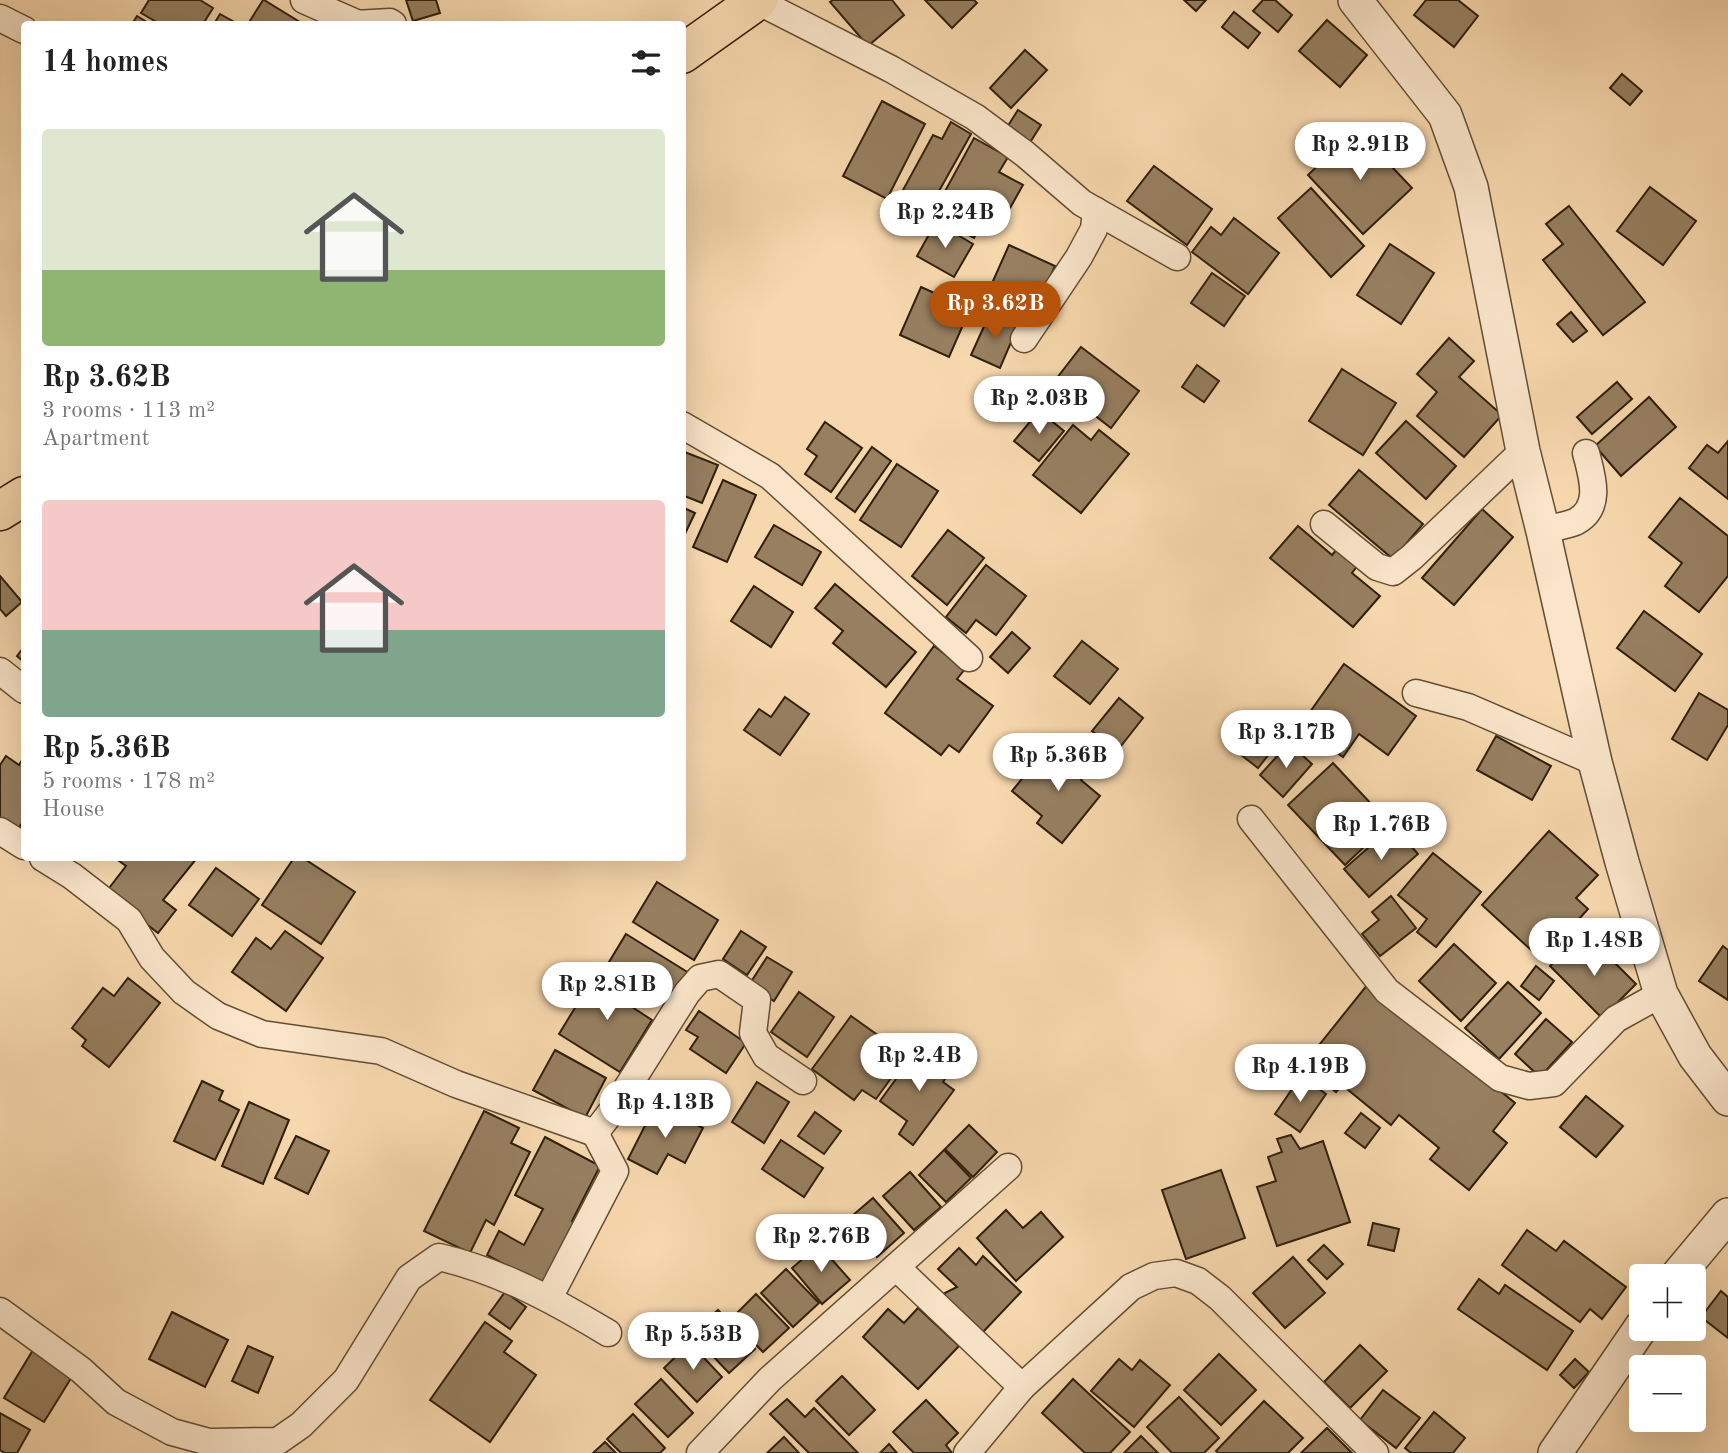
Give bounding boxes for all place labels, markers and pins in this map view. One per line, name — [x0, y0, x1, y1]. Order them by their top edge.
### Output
pin: Rp 2.91B — [1288, 122, 1432, 182]
pin: Rp 2.24B — [873, 190, 1017, 250]
pin: Rp 3.62B — [923, 282, 1067, 341]
pin: Rp 2.03B — [967, 376, 1111, 436]
pin: Rp 3.17B — [1214, 710, 1358, 770]
pin: Rp 5.36B — [986, 734, 1130, 793]
pin: Rp 1.76B — [1309, 802, 1453, 862]
pin: Rp 1.48B — [1522, 918, 1666, 978]
pin: Rp 2.81B — [535, 962, 679, 1022]
pin: Rp 2.4B — [854, 1034, 984, 1093]
pin: Rp 4.19B — [1228, 1044, 1372, 1104]
pin: Rp 4.13B — [593, 1080, 737, 1140]
pin: Rp 2.76B — [749, 1214, 893, 1274]
pin: Rp 5.53B — [621, 1312, 765, 1372]

